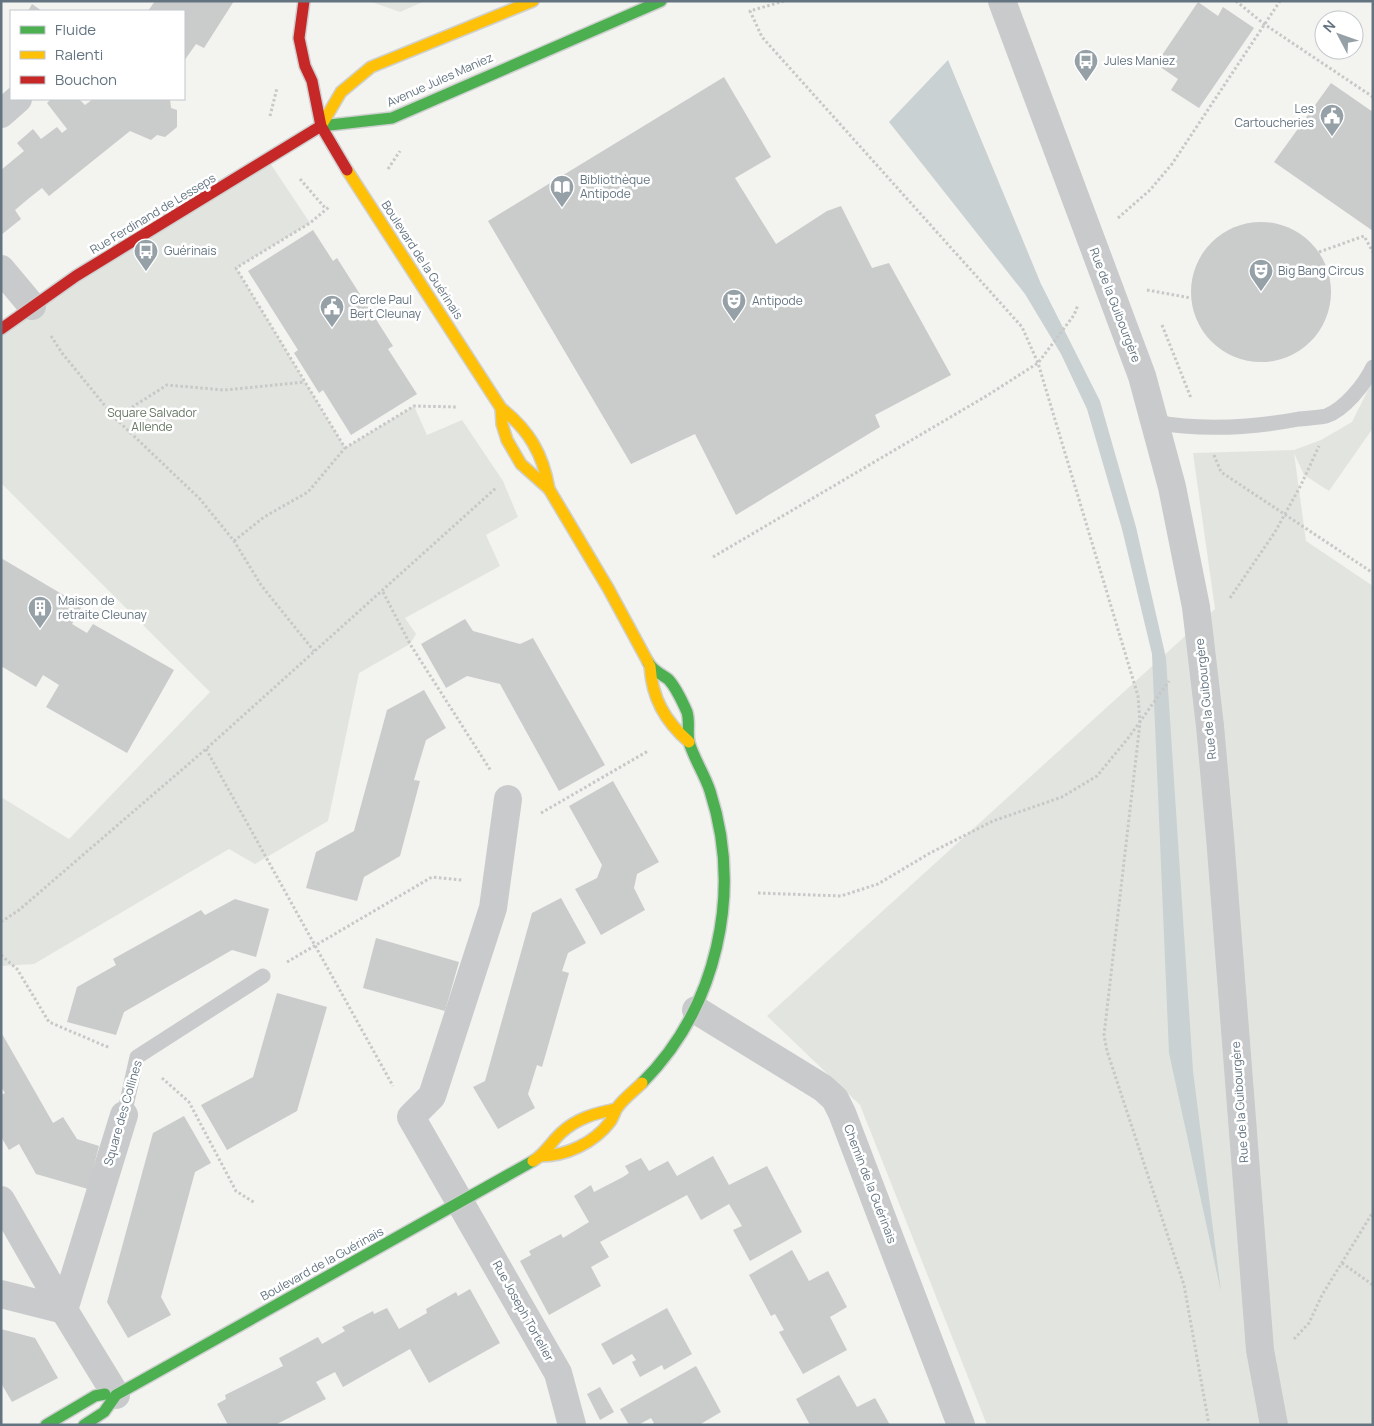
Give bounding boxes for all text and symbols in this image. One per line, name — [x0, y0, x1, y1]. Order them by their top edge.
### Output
legend — [10, 10, 185, 100]
north arrow — [1314, 10, 1364, 60]
text: N — [1318, 16, 1339, 36]
text: Fluide — [55, 19, 96, 40]
text: Ralenti — [55, 44, 103, 65]
street label: Avenue Jules Maniez — [384, 48, 496, 111]
bus stop icon: Jules Maniez — [1073, 48, 1099, 82]
place label: Jules Maniez — [1104, 52, 1175, 69]
text: Bouchon — [55, 69, 117, 90]
place label: Les Cartoucheries — [1234, 100, 1314, 131]
public building icon: Les Cartoucheries — [1319, 103, 1345, 137]
street label: Rue Ferdinand de Lesseps — [87, 169, 219, 258]
place label: Bibliothèque Antipode — [580, 171, 650, 202]
library icon: Bibliothèque Antipode — [549, 174, 575, 208]
street label: Boulevard de la Guérinais — [378, 197, 467, 322]
bus stop icon: Guérinais — [133, 238, 159, 272]
place label: Guérinais — [164, 242, 217, 259]
street label: Rue de la Guibourgère — [1086, 245, 1145, 365]
theatre icon: Big Bang Circus — [1248, 258, 1274, 292]
place label: Big Bang Circus — [1278, 262, 1364, 279]
theatre icon: Antipode — [721, 288, 747, 322]
place label: Cercle Paul Bert Cleunay — [350, 291, 422, 322]
place label: Antipode — [752, 292, 803, 309]
public building icon: Cercle Paul Bert Cleunay — [319, 294, 345, 328]
park label: Square Salvador Allende — [107, 404, 198, 435]
place label: Maison de retraite Cleunay — [58, 592, 148, 623]
building icon: Maison de retraite Cleunay — [27, 595, 53, 629]
street label: Rue de la Guibourgère — [1191, 638, 1220, 760]
street label: Rue de la Guibourgère — [1227, 1041, 1252, 1163]
street label: Square des Collines — [99, 1058, 146, 1168]
street label: Chemin de la Guérinais — [840, 1122, 901, 1246]
street label: Boulevard de la Guérinais — [257, 1223, 386, 1305]
street label: Rue Joseph Tortelier — [489, 1257, 558, 1365]

